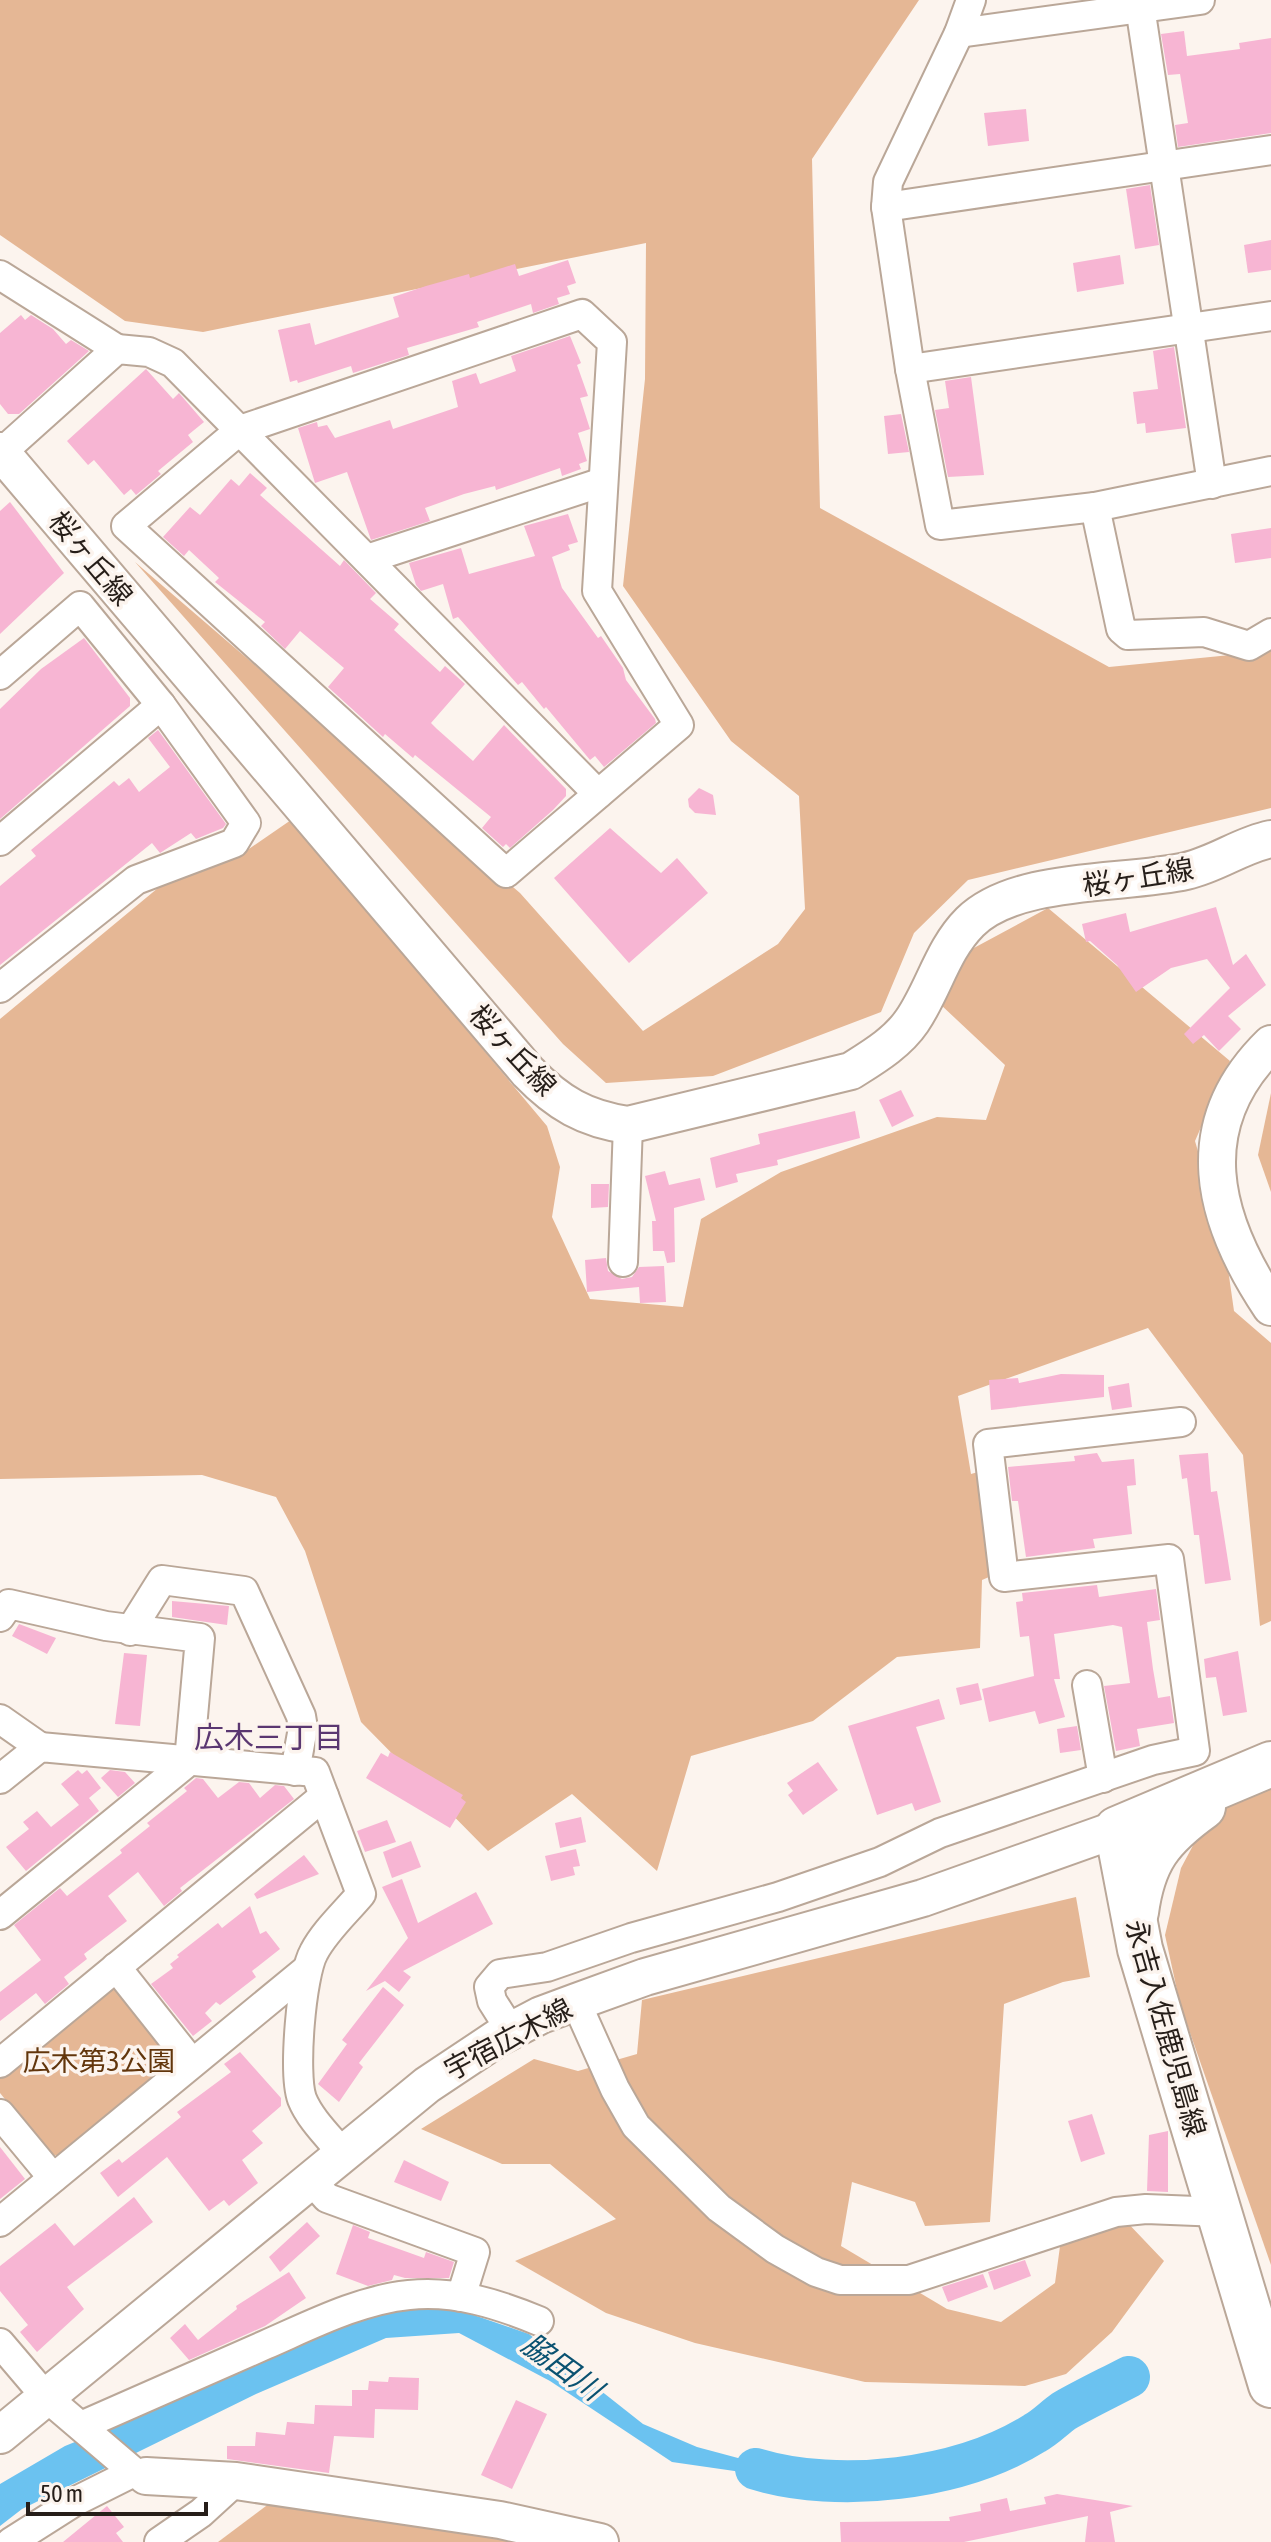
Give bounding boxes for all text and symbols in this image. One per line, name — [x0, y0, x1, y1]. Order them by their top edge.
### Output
street label: 桜ヶ丘線 — [43, 505, 139, 611]
street label: 桜ヶ丘線 — [1080, 852, 1196, 902]
street label: 桜ヶ丘線 — [463, 998, 563, 1102]
district label: 広木三丁目 — [194, 1720, 344, 1754]
street label: 永吉入佐鹿児島線 — [1120, 1916, 1212, 2140]
street label: 宇宿広木線 — [439, 1992, 577, 2086]
park label: 広木第3公園 — [22, 2045, 176, 2077]
water label: 脇田川 — [516, 2326, 611, 2408]
scale bar — [28, 2466, 206, 2516]
text: 50 m — [40, 2480, 83, 2507]

